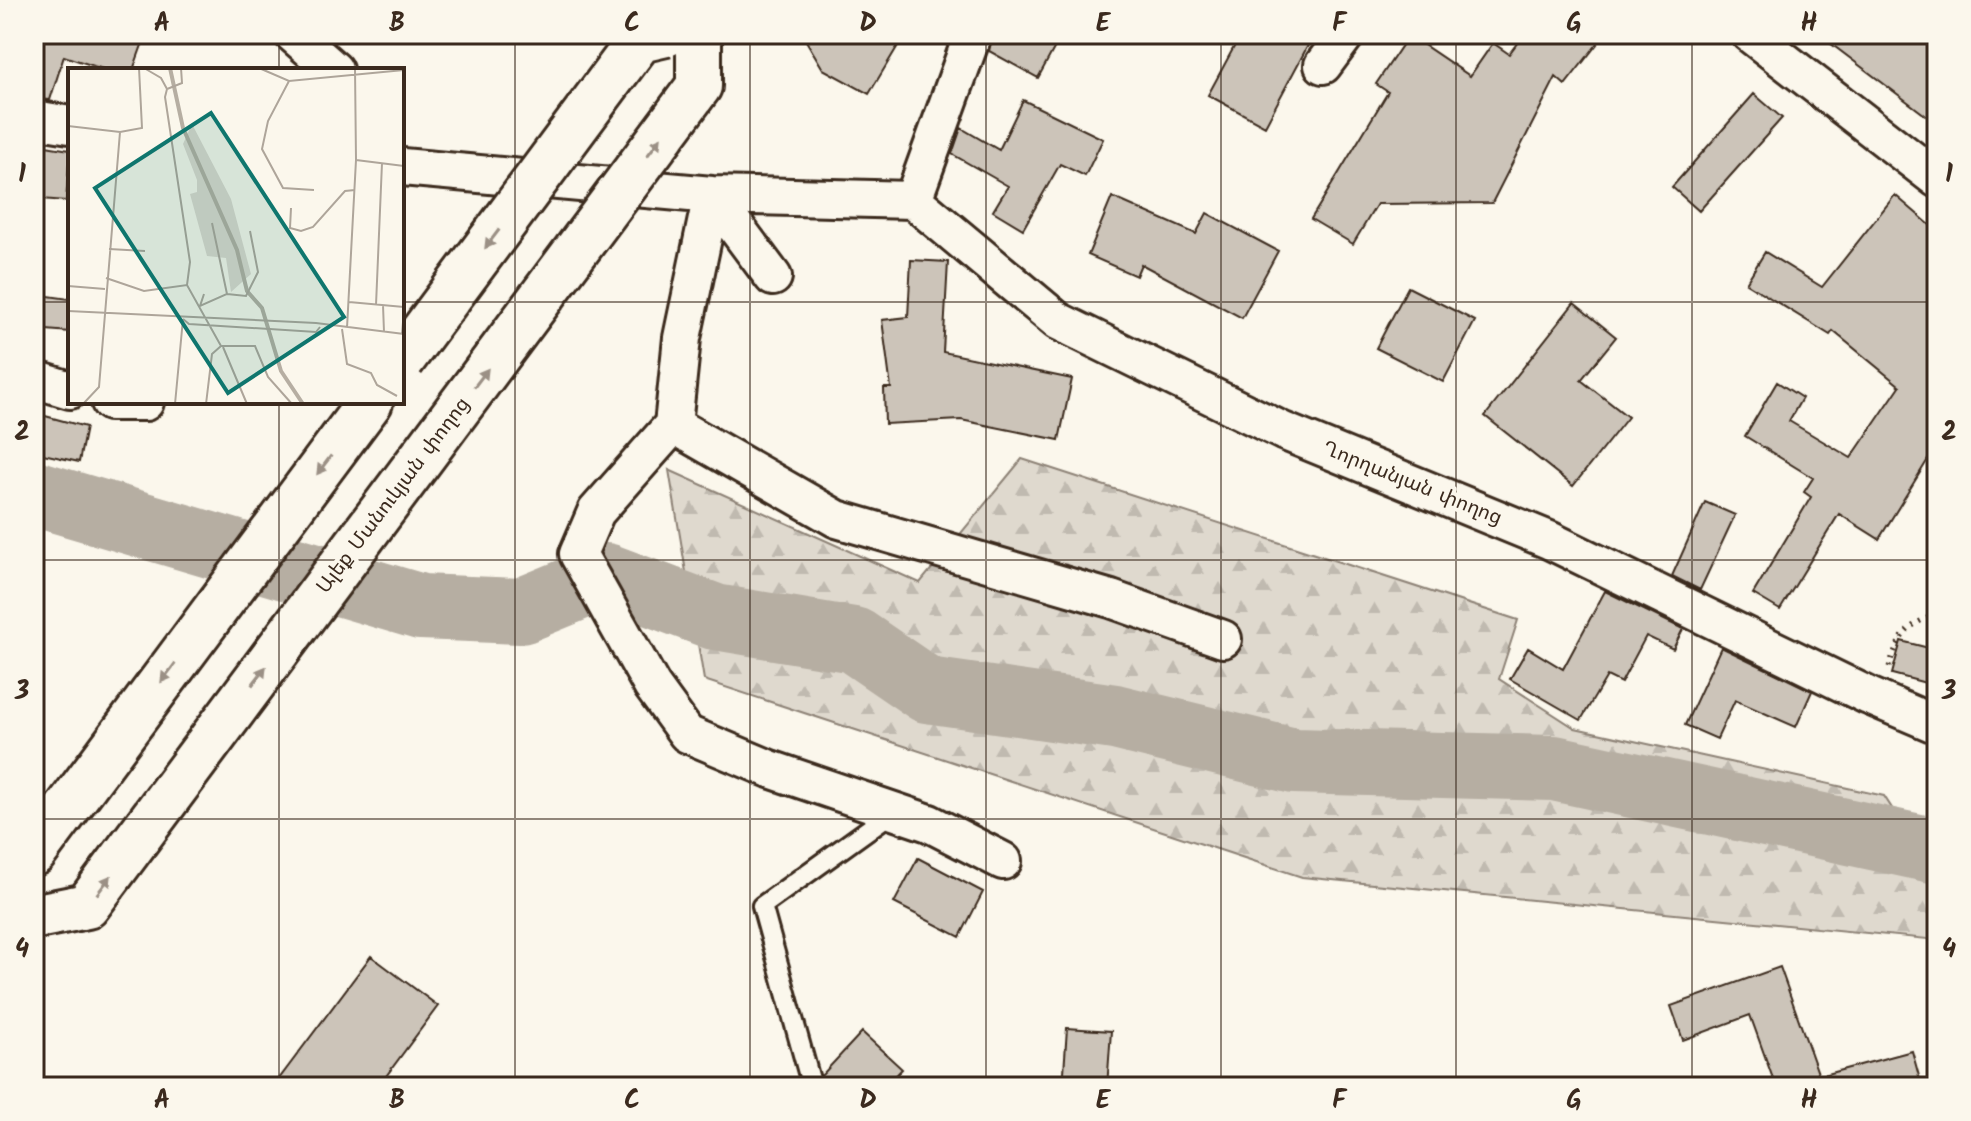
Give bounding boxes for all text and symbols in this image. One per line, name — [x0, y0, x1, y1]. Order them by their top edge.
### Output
text: A — [154, 3, 170, 45]
text: B — [389, 3, 405, 45]
text: C — [624, 3, 640, 45]
text: D — [859, 3, 877, 45]
text: E — [1096, 3, 1112, 45]
text: F — [1332, 3, 1348, 45]
text: G — [1566, 3, 1582, 45]
text: H — [1801, 3, 1818, 45]
inset map — [68, 68, 404, 404]
one-way arrow — [645, 137, 661, 157]
text: 1 — [18, 154, 26, 196]
text: 1 — [1945, 154, 1953, 196]
one-way arrow — [484, 228, 500, 250]
one-way arrow — [473, 368, 489, 388]
street label: Ալեք Մանուկյան փողոց — [309, 391, 479, 601]
text: 2 — [14, 412, 30, 454]
text: 2 — [1941, 412, 1957, 454]
street label: Ղորղանյան փողոց — [1317, 433, 1507, 535]
one-way arrow — [316, 454, 332, 475]
one-way arrow — [161, 663, 177, 683]
one-way arrow — [251, 665, 267, 687]
text: 3 — [14, 671, 29, 713]
text: 3 — [1941, 671, 1956, 713]
one-way arrow — [95, 874, 111, 895]
text: 4 — [15, 929, 29, 971]
text: 4 — [1942, 929, 1956, 971]
text: A — [154, 1080, 170, 1121]
text: B — [389, 1080, 405, 1121]
text: C — [624, 1080, 640, 1121]
text: D — [859, 1080, 877, 1121]
text: E — [1096, 1080, 1112, 1121]
text: F — [1332, 1080, 1348, 1121]
text: G — [1566, 1080, 1582, 1121]
text: H — [1801, 1080, 1818, 1121]

